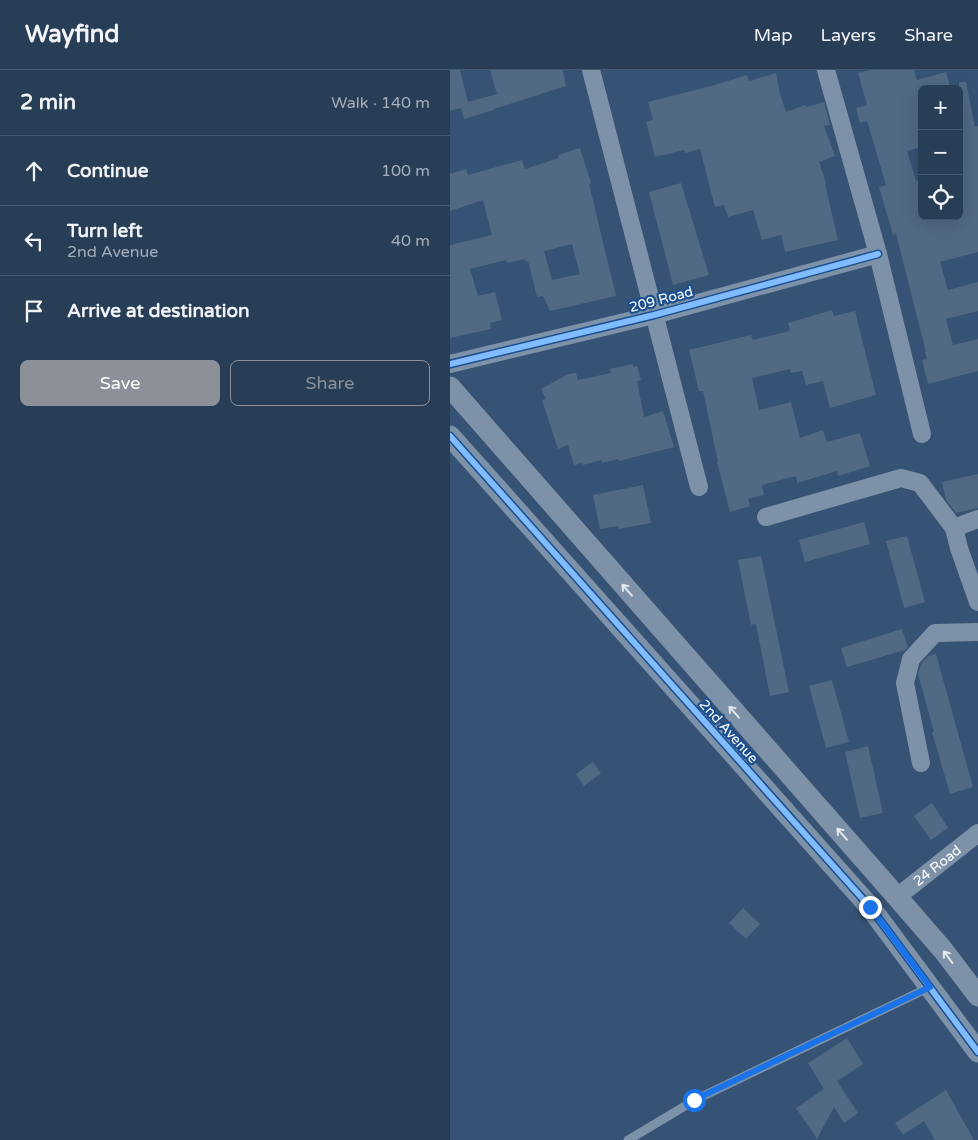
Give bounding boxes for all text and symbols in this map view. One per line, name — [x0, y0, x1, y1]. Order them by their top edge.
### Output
text: Wayfind — [25, 20, 120, 49]
text: Map — [754, 24, 793, 46]
text: Layers — [821, 24, 876, 46]
text: Share — [904, 24, 953, 46]
map controls — [918, 85, 963, 220]
button: + — [918, 85, 963, 130]
text: 2 min — [20, 90, 76, 115]
text: Walk · 140 m — [331, 93, 430, 113]
button: − — [918, 130, 963, 175]
icon: ahead — [20, 157, 48, 185]
text: Continue — [67, 160, 149, 182]
text: 100 m — [381, 161, 430, 181]
button: locate — [918, 175, 963, 220]
text: Turn left — [67, 220, 143, 242]
icon: left — [20, 227, 48, 255]
text: 40 m — [391, 231, 430, 251]
text: 2nd Avenue — [67, 242, 158, 262]
street label: 209 Road — [627, 283, 695, 316]
icon: arrive — [20, 297, 48, 325]
text: Arrive at destination — [67, 300, 250, 322]
button: Save — [20, 360, 220, 406]
button: Share — [230, 360, 430, 406]
one-way arrow — [622, 584, 633, 597]
street label: 2nd Avenue — [696, 696, 762, 767]
one-way arrow — [729, 706, 740, 719]
one-way arrow — [836, 828, 847, 841]
street label: 24 Road — [910, 842, 965, 890]
route end — [859, 896, 882, 919]
one-way arrow — [943, 951, 954, 964]
route start — [683, 1089, 706, 1112]

